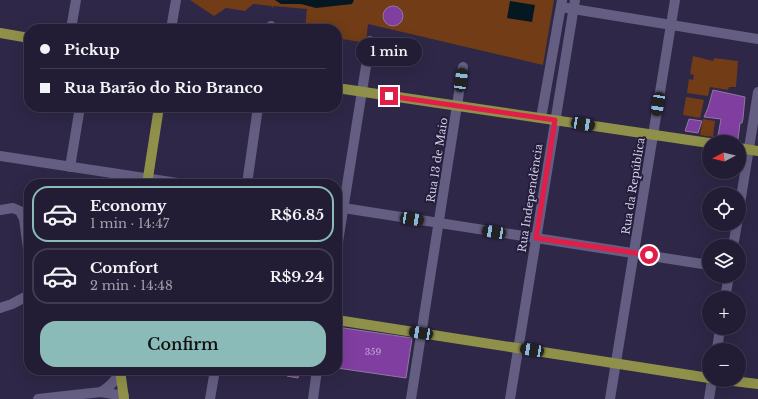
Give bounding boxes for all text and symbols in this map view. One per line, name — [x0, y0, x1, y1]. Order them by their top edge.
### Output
callout: 1 min — [356, 38, 422, 66]
text: Pickup — [64, 40, 120, 59]
text: 1 min — [370, 43, 408, 60]
car — [453, 67, 469, 93]
text: Rua Barão do Rio Branco — [64, 78, 263, 97]
route end — [380, 87, 398, 105]
car — [650, 91, 666, 117]
street label: Rua 13 de Maio — [423, 116, 451, 204]
car — [570, 116, 596, 132]
north arrow — [702, 135, 746, 179]
map controls — [702, 135, 746, 387]
street label: Rua da República — [618, 136, 648, 235]
street label: Rua Independência — [515, 142, 546, 253]
button: locate — [702, 187, 746, 231]
icon: car — [42, 196, 78, 232]
text: Economy — [90, 196, 167, 215]
text: R$6.85 — [270, 205, 324, 224]
car — [399, 211, 425, 227]
text: 1 min · 14:47 — [90, 215, 169, 232]
car — [481, 224, 507, 240]
button: layers — [702, 239, 746, 283]
route start — [640, 246, 658, 264]
icon: car — [42, 258, 78, 294]
text: Comfort — [90, 258, 158, 277]
text: R$9.24 — [270, 267, 324, 286]
text: 2 min · 14:48 — [90, 277, 173, 294]
button: + — [702, 291, 746, 335]
button: Confirm — [40, 321, 326, 367]
car — [408, 325, 434, 341]
car — [519, 342, 545, 358]
button: − — [702, 343, 746, 387]
house number: 359 — [365, 346, 381, 357]

